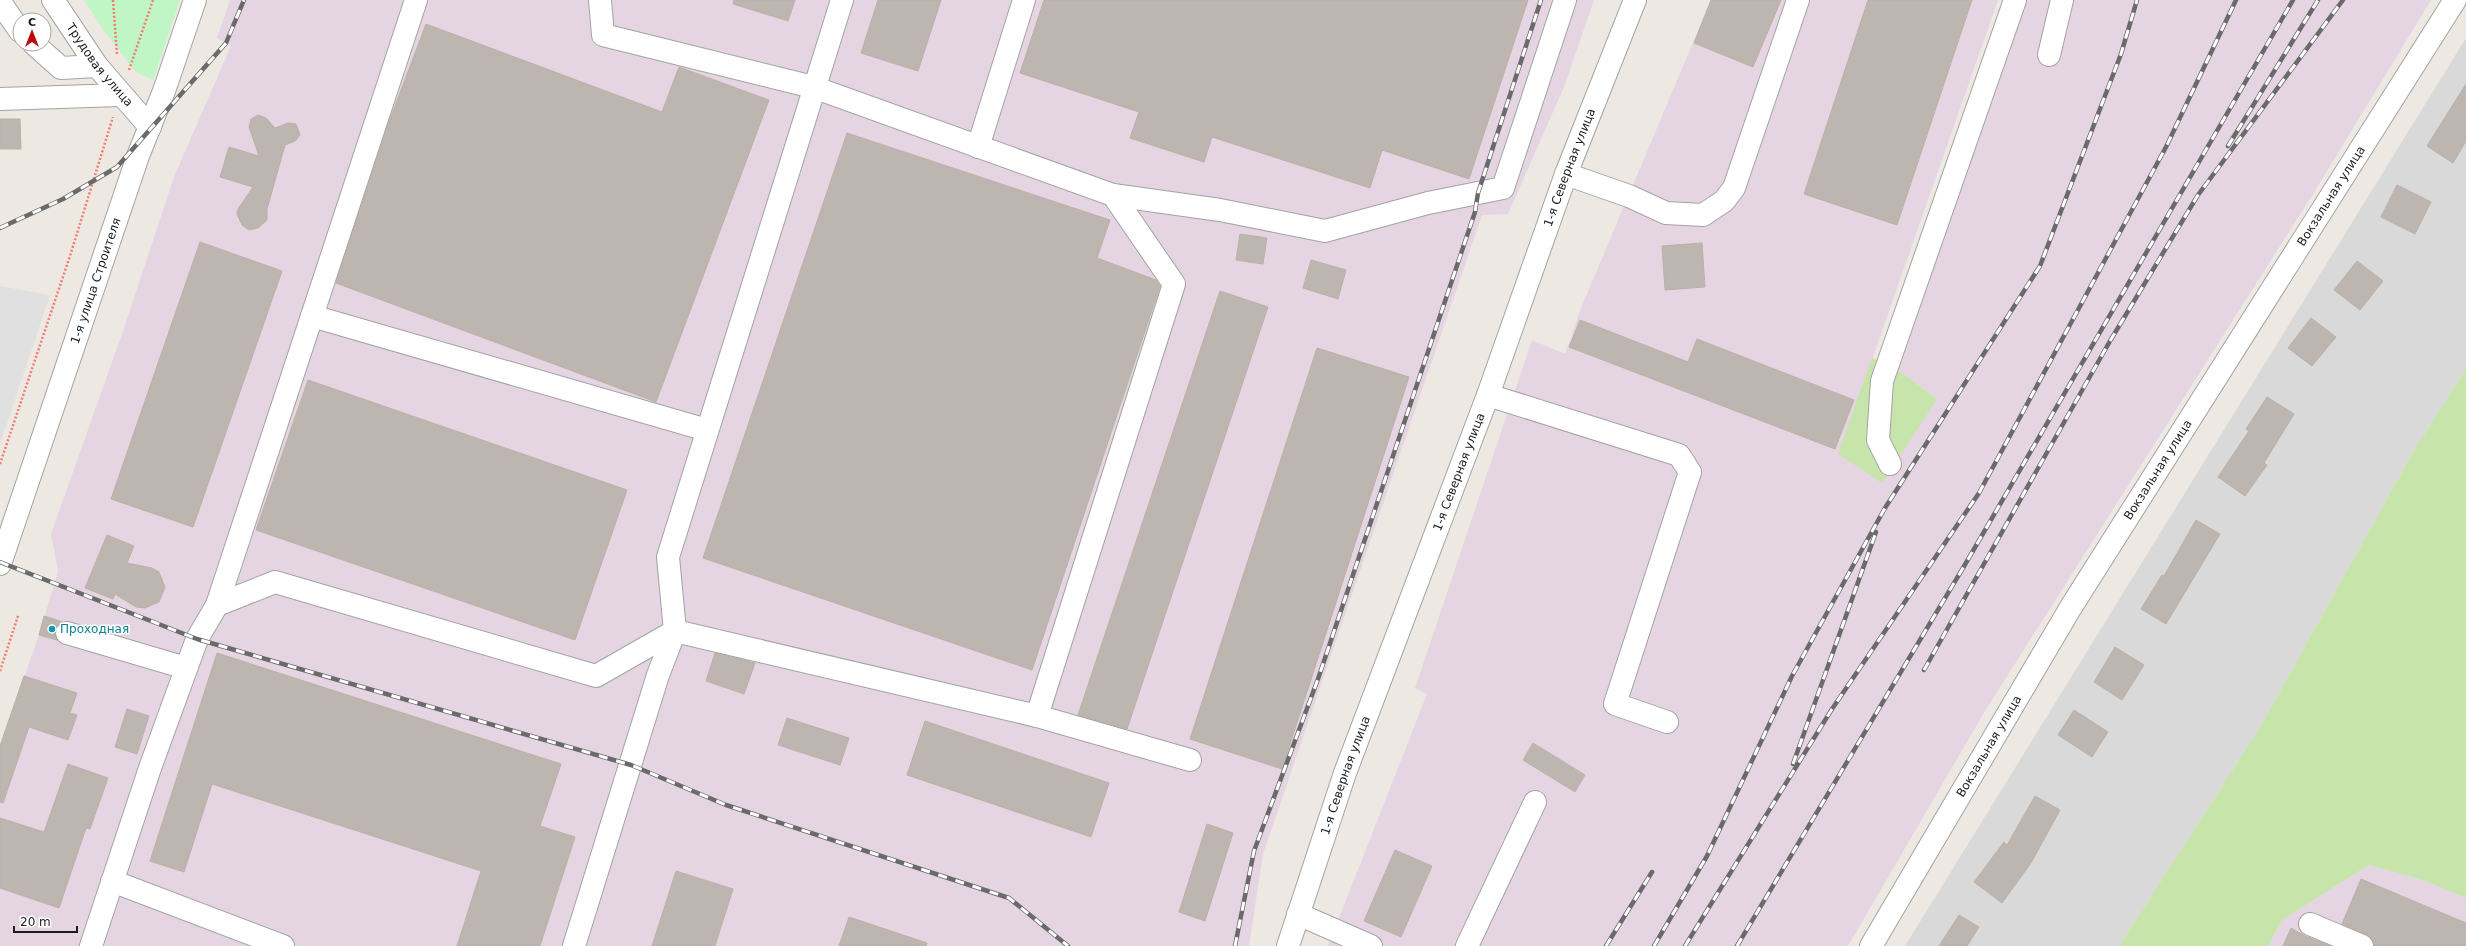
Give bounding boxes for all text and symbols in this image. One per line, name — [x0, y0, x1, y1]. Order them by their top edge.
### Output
north arrow — [12, 12, 52, 52]
text: С — [28, 16, 36, 29]
street label: Трудовая улица — [63, 20, 136, 109]
street label: 1-я Северная улица — [1541, 106, 1598, 228]
street label: Вокзальная улица — [2294, 143, 2368, 249]
street label: 1-я улица Строителя — [68, 216, 124, 346]
street label: 1-я Северная улица — [1430, 411, 1488, 533]
street label: Вокзальная улица — [2121, 417, 2195, 522]
place label: Проходная — [60, 622, 129, 636]
marker: Проходная — [47, 624, 57, 634]
street label: Вокзальная улица — [1953, 693, 2024, 800]
street label: 1-я Северная улица — [1318, 714, 1373, 837]
scale bar — [14, 908, 77, 934]
text: 20 m — [20, 915, 51, 929]

